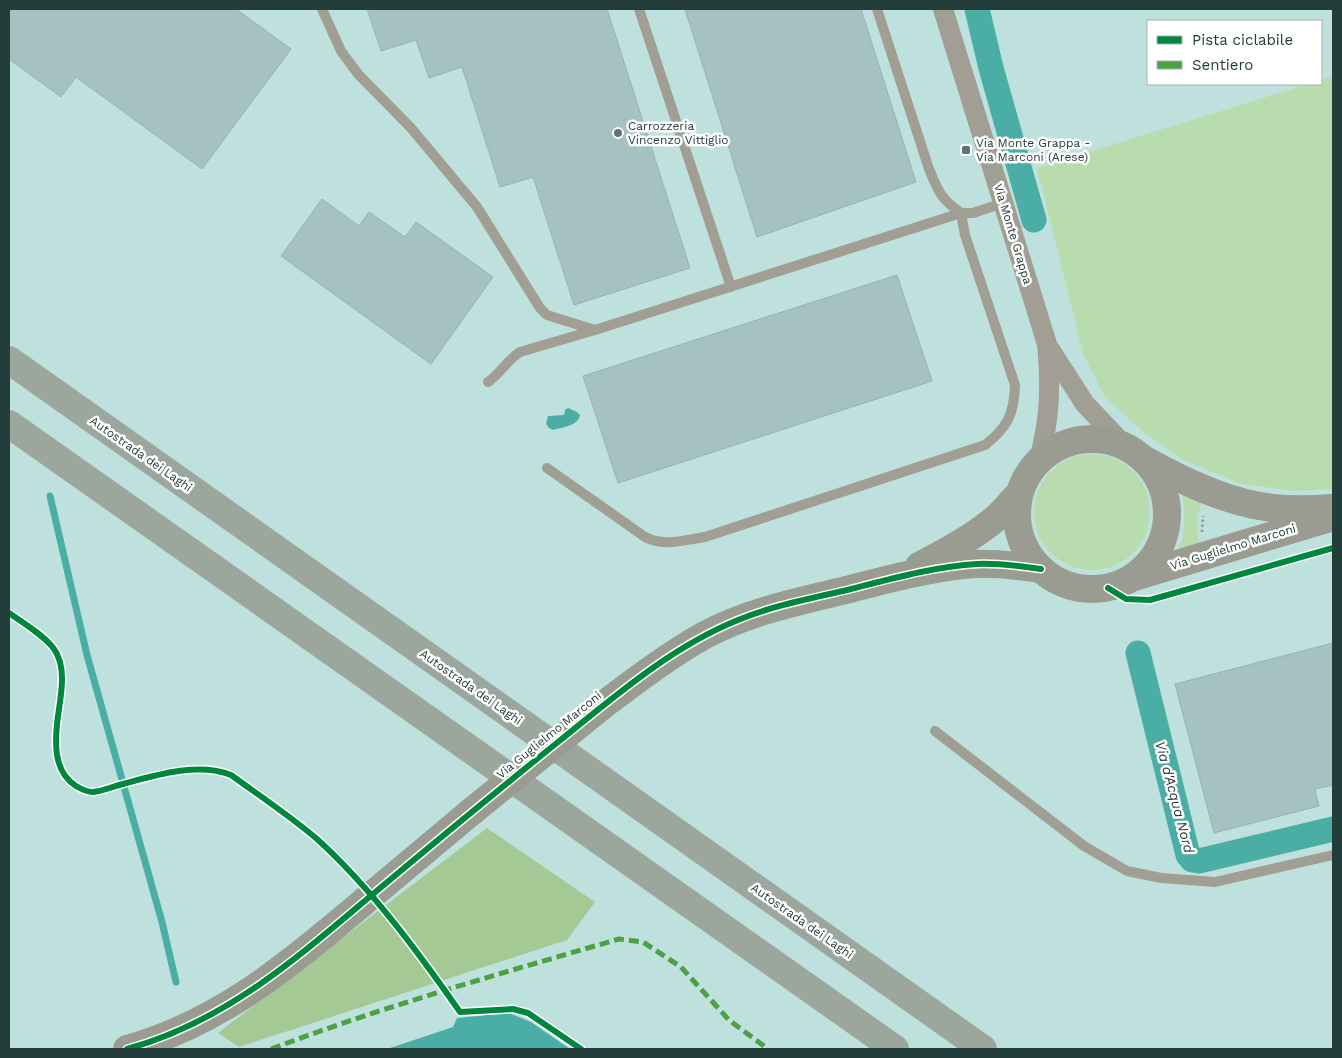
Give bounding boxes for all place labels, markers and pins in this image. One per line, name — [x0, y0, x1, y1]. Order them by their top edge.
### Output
place label: Carrozzeria Vincenzo Vittiglio — [628, 119, 729, 147]
marker: Carrozzeria Vincenzo Vittiglio — [612, 127, 624, 139]
place label: Via Monte Grappa - Via Marconi (Arese) — [976, 136, 1090, 164]
marker: Via Monte Grappa - Via Marconi (Arese) — [960, 144, 972, 156]

